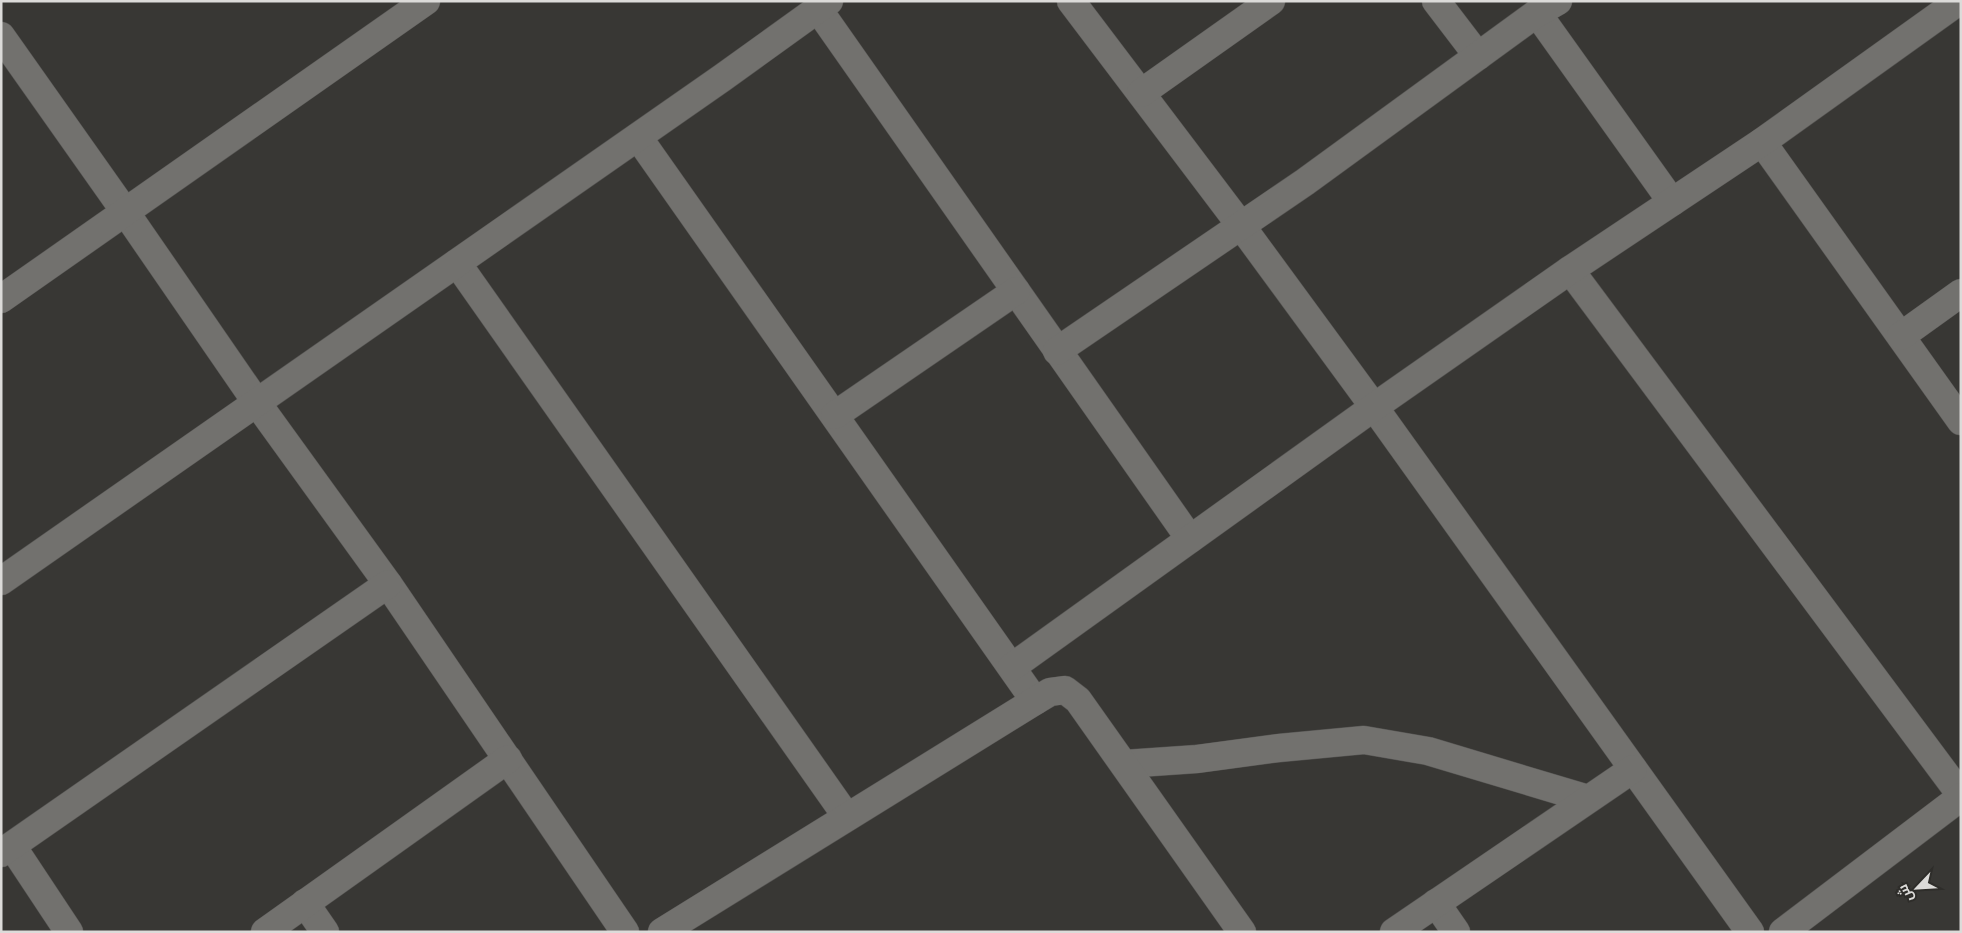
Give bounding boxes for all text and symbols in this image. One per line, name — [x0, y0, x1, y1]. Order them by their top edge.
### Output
north arrow — [1892, 863, 1942, 913]
text: ش — [1892, 882, 1917, 906]

